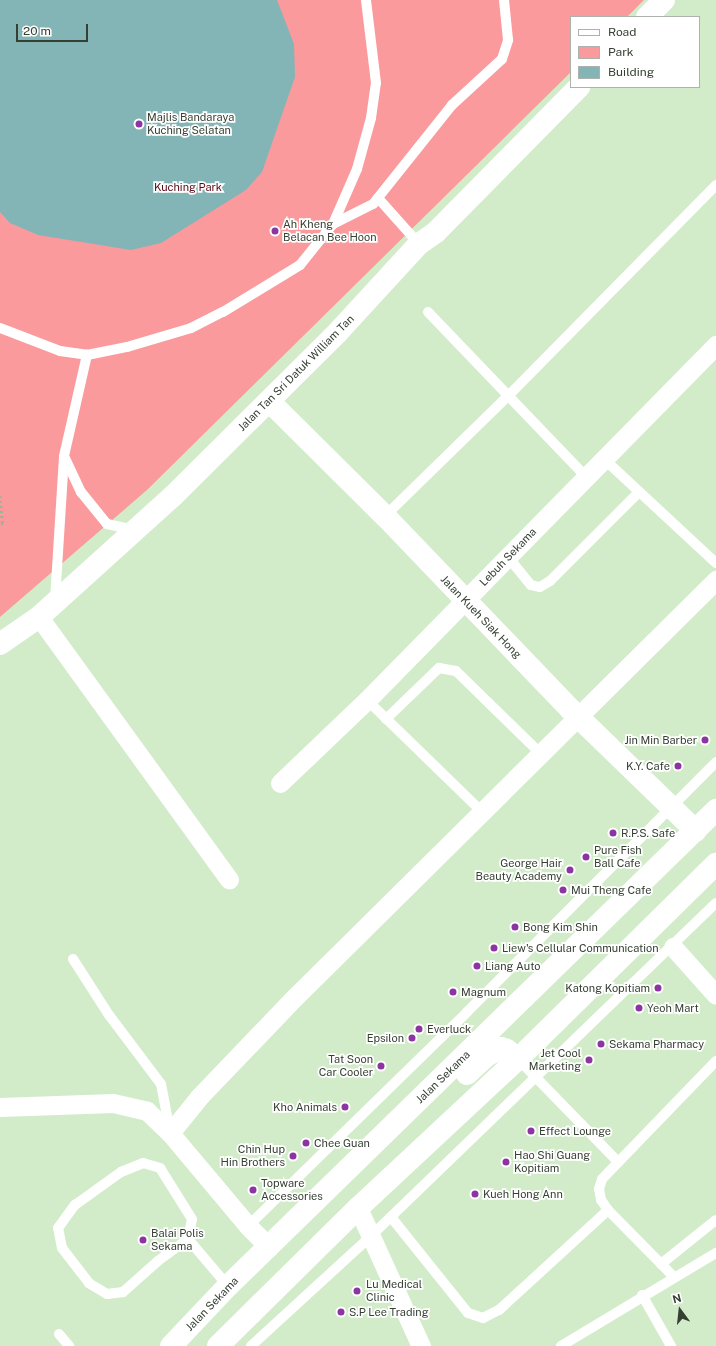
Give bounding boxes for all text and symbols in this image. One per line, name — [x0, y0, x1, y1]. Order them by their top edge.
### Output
scale bar — [18, 16, 90, 42]
legend — [570, 16, 700, 88]
text: 20 m — [23, 24, 51, 38]
text: Road — [608, 25, 636, 39]
text: Park — [608, 45, 634, 59]
text: Building — [608, 65, 654, 79]
place label: Majlis Bandaraya Kuching Selatan — [147, 111, 234, 137]
marker: Majlis Bandaraya Kuching Selatan — [134, 119, 144, 129]
park label: Kuching Park — [154, 180, 222, 194]
place label: Ah Kheng Belacan Bee Hoon — [283, 218, 377, 244]
marker: Ah Kheng Belacan Bee Hoon — [270, 226, 280, 236]
street label: Jalan Tan Sri Datuk William Tan — [235, 312, 357, 434]
street label: Lebuh Sekama — [477, 525, 539, 589]
street label: Jalan Kueh Siak Hong — [438, 573, 524, 661]
place label: Jin Min Barber — [625, 733, 697, 747]
marker: Jin Min Barber — [700, 735, 710, 745]
place label: K.Y. Cafe — [626, 759, 670, 773]
marker: K.Y. Cafe — [673, 761, 683, 771]
place label: R.P.S. Safe — [621, 826, 675, 840]
marker: R.P.S. Safe — [608, 828, 618, 838]
place label: Pure Fish Ball Cafe — [594, 844, 642, 870]
marker: Pure Fish Ball Cafe — [581, 852, 591, 862]
place label: George Hair Beauty Academy — [475, 857, 562, 883]
marker: George Hair Beauty Academy — [565, 865, 575, 875]
place label: Mui Theng Cafe — [571, 883, 651, 897]
marker: Mui Theng Cafe — [558, 885, 568, 895]
place label: Bong Kim Shin — [523, 920, 598, 934]
marker: Bong Kim Shin — [510, 922, 520, 932]
place label: Liew's Cellular Communication — [502, 941, 659, 955]
marker: Liew's Cellular Communication — [489, 943, 499, 953]
place label: Liang Auto — [485, 959, 540, 973]
marker: Liang Auto — [472, 961, 482, 971]
place label: Katong Kopitiam — [565, 981, 650, 995]
marker: Katong Kopitiam — [653, 983, 663, 993]
place label: Magnum — [461, 985, 506, 999]
marker: Magnum — [448, 987, 458, 997]
place label: Yeoh Mart — [647, 1001, 699, 1015]
marker: Yeoh Mart — [634, 1003, 644, 1013]
place label: Everluck — [427, 1022, 471, 1036]
marker: Everluck — [414, 1024, 424, 1034]
place label: Epsilon — [367, 1031, 404, 1045]
marker: Epsilon — [407, 1033, 417, 1043]
place label: Sekama Pharmacy — [609, 1037, 704, 1051]
marker: Sekama Pharmacy — [596, 1039, 606, 1049]
place label: Jet Cool Marketing — [529, 1047, 581, 1073]
street label: Jalan Sekama — [413, 1048, 473, 1106]
place label: Tat Soon Car Cooler — [319, 1053, 373, 1079]
marker: Jet Cool Marketing — [584, 1055, 594, 1065]
marker: Tat Soon Car Cooler — [376, 1061, 386, 1071]
place label: Kho Animals — [273, 1100, 337, 1114]
marker: Kho Animals — [340, 1102, 350, 1112]
place label: Effect Lounge — [539, 1124, 611, 1138]
marker: Effect Lounge — [526, 1126, 536, 1136]
place label: Chee Guan — [314, 1136, 370, 1150]
marker: Chee Guan — [301, 1138, 311, 1148]
place label: Chin Hup Hin Brothers — [221, 1143, 285, 1169]
place label: Hao Shi Guang Kopitiam — [514, 1149, 590, 1175]
marker: Chin Hup Hin Brothers — [288, 1151, 298, 1161]
marker: Hao Shi Guang Kopitiam — [501, 1157, 511, 1167]
place label: Topware Accessories — [261, 1177, 323, 1203]
marker: Topware Accessories — [248, 1185, 258, 1195]
place label: Kueh Hong Ann — [483, 1187, 563, 1201]
marker: Kueh Hong Ann — [470, 1189, 480, 1199]
place label: Balai Polis Sekama — [151, 1227, 204, 1253]
marker: Balai Polis Sekama — [138, 1235, 148, 1245]
street label: Jalan Sekama — [183, 1274, 241, 1334]
place label: Lu Medical Clinic — [366, 1278, 422, 1304]
marker: Lu Medical Clinic — [351, 1285, 363, 1297]
north arrow — [660, 1290, 700, 1330]
text: N — [671, 1292, 683, 1305]
place label: S.P Lee Trading — [349, 1305, 429, 1319]
marker: S.P Lee Trading — [336, 1307, 346, 1317]

